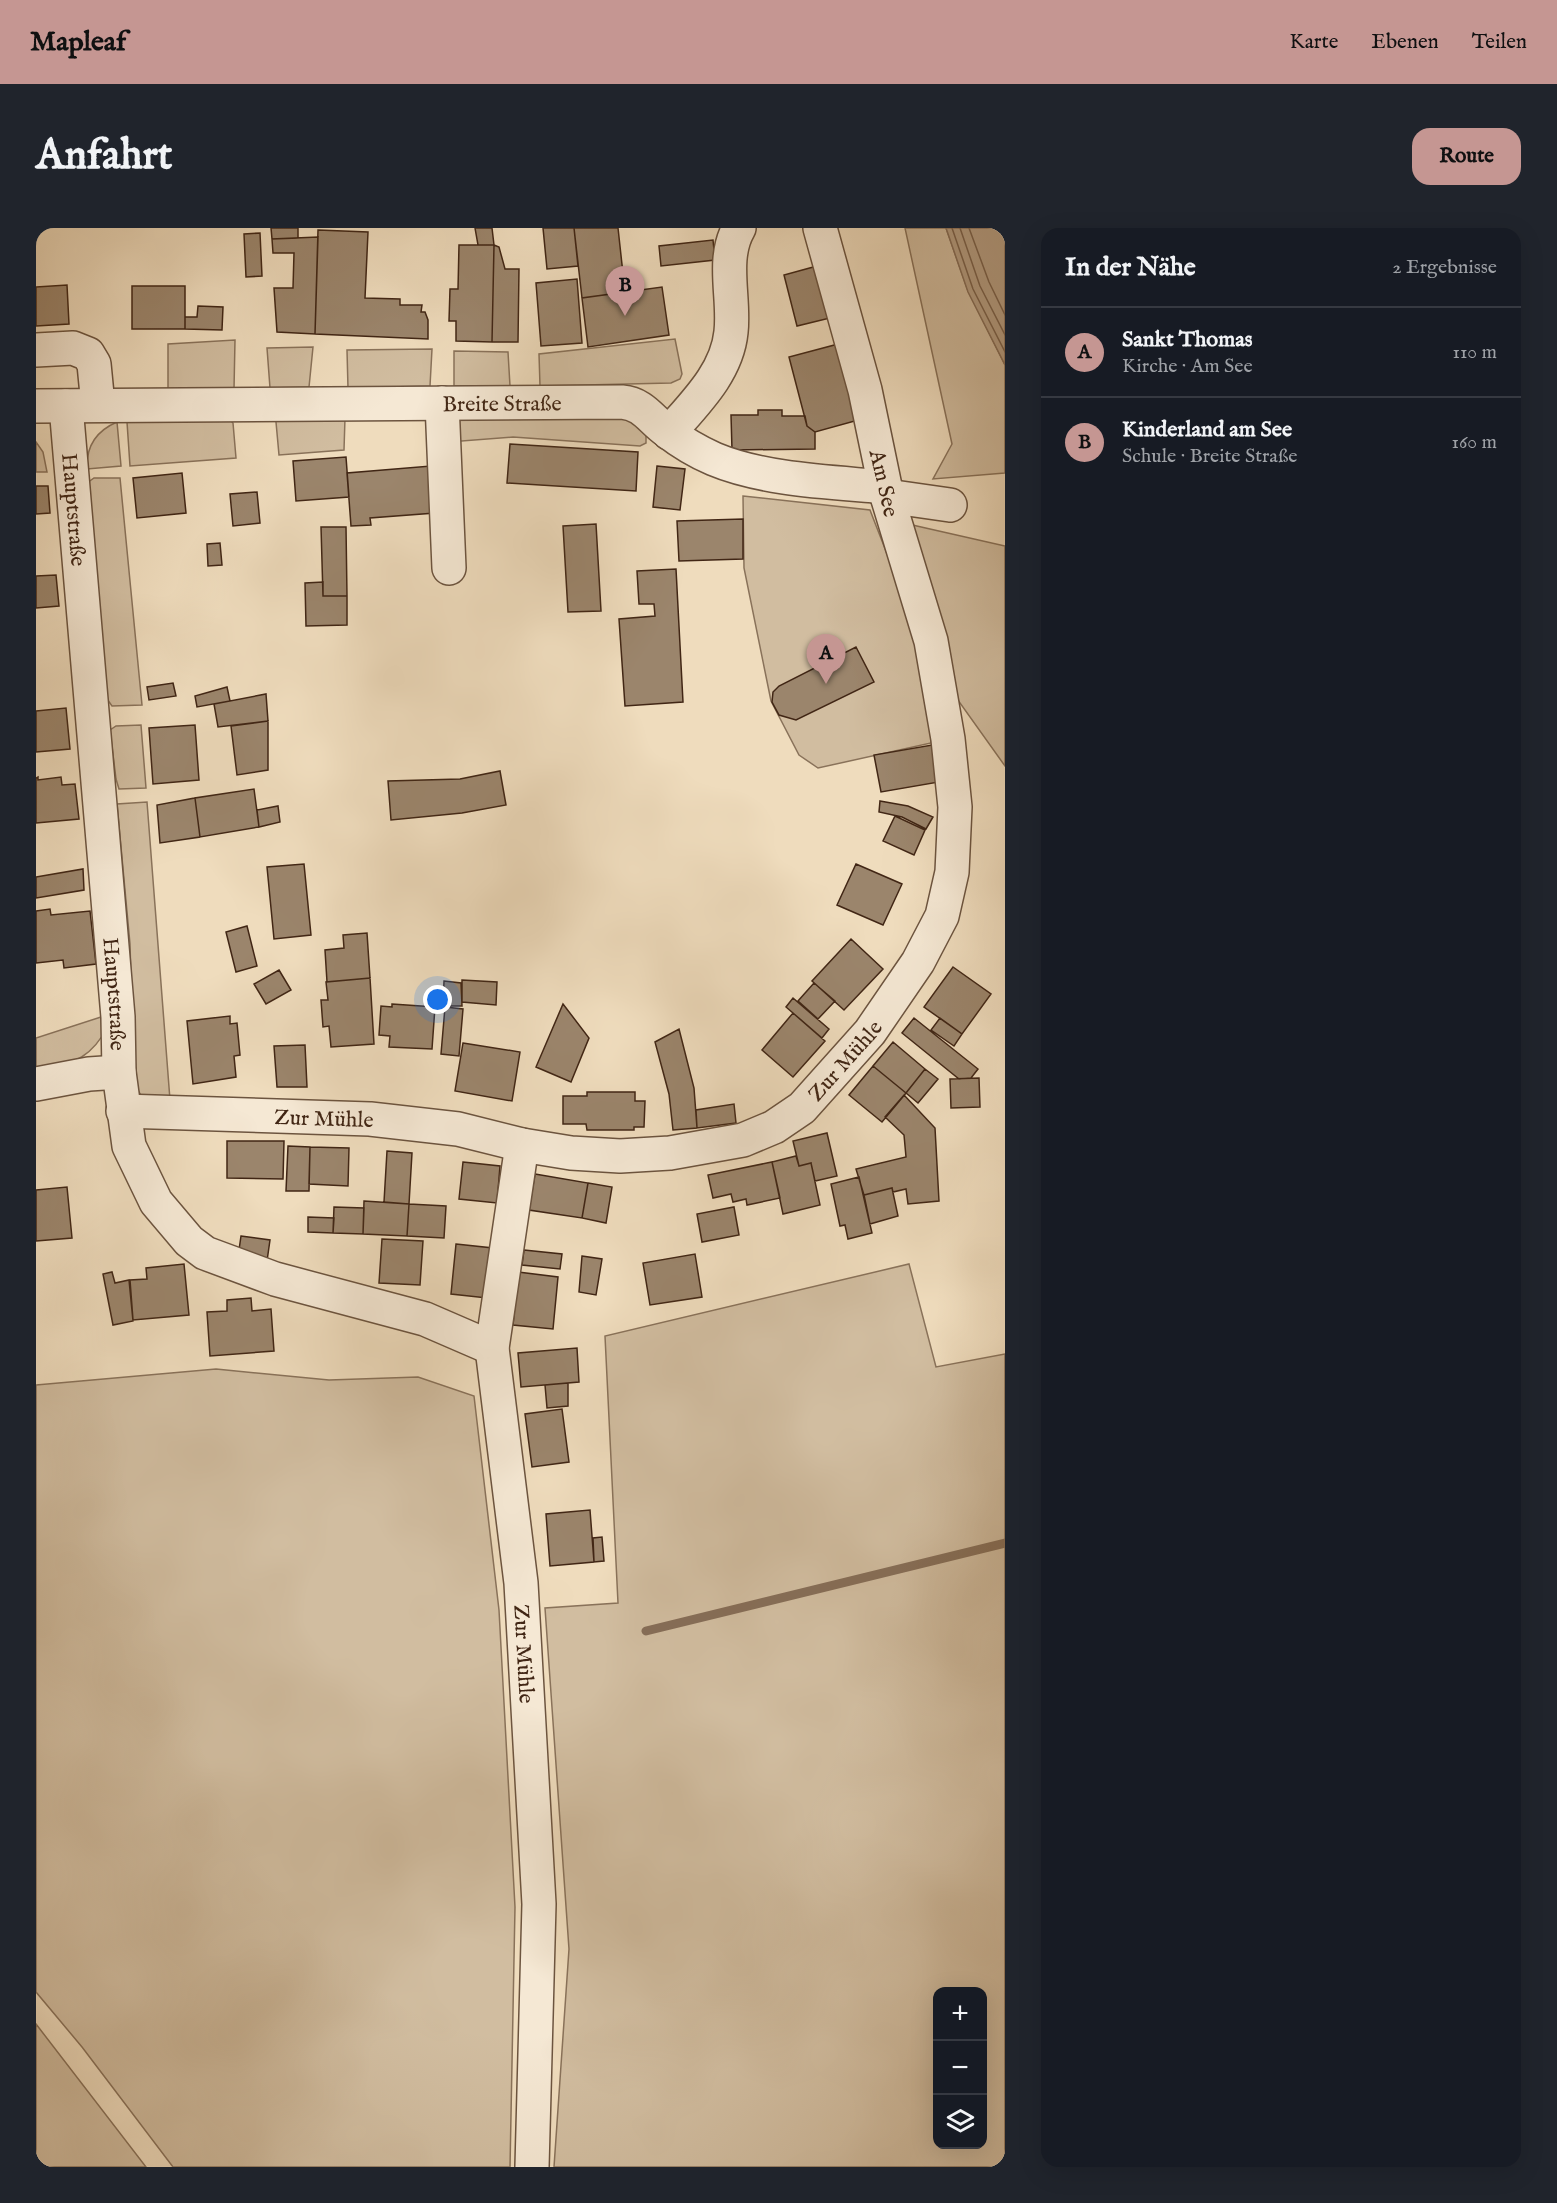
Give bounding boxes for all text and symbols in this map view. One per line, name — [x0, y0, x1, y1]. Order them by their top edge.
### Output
text: Mapleaf — [30, 25, 126, 60]
text: Karte — [1290, 29, 1338, 56]
text: Ebenen — [1371, 29, 1439, 56]
text: Teilen — [1472, 29, 1527, 56]
button: Route — [1412, 128, 1521, 185]
text: Anfahrt — [36, 130, 172, 183]
text: In der Nähe — [1065, 251, 1196, 284]
text: 2 Ergebnisse — [1392, 255, 1497, 280]
pin: B — [606, 266, 644, 316]
text: Sankt Thomas — [1122, 326, 1252, 354]
text: A — [1078, 340, 1091, 365]
text: 110 m — [1453, 340, 1497, 365]
text: Kirche · Am See — [1122, 354, 1253, 379]
street label: Breite Straße — [442, 390, 562, 419]
text: Kinderland am See — [1122, 416, 1292, 444]
text: B — [1078, 430, 1091, 455]
text: 160 m — [1451, 430, 1497, 455]
text: Schule · Breite Straße — [1122, 444, 1298, 469]
street label: Am See — [862, 446, 904, 520]
street label: Hauptstraße — [54, 452, 92, 568]
pin: A — [806, 634, 846, 684]
street label: Hauptstraße — [95, 936, 131, 1051]
your location — [423, 985, 452, 1014]
street label: Zur Mühle — [803, 1016, 890, 1108]
street label: Zur Mühle — [274, 1104, 374, 1135]
street label: Zur Mühle — [506, 1604, 540, 1704]
map controls — [933, 1987, 987, 2149]
button: + — [933, 1987, 987, 2041]
button: − — [933, 2041, 987, 2095]
button: layers — [933, 2095, 987, 2149]

